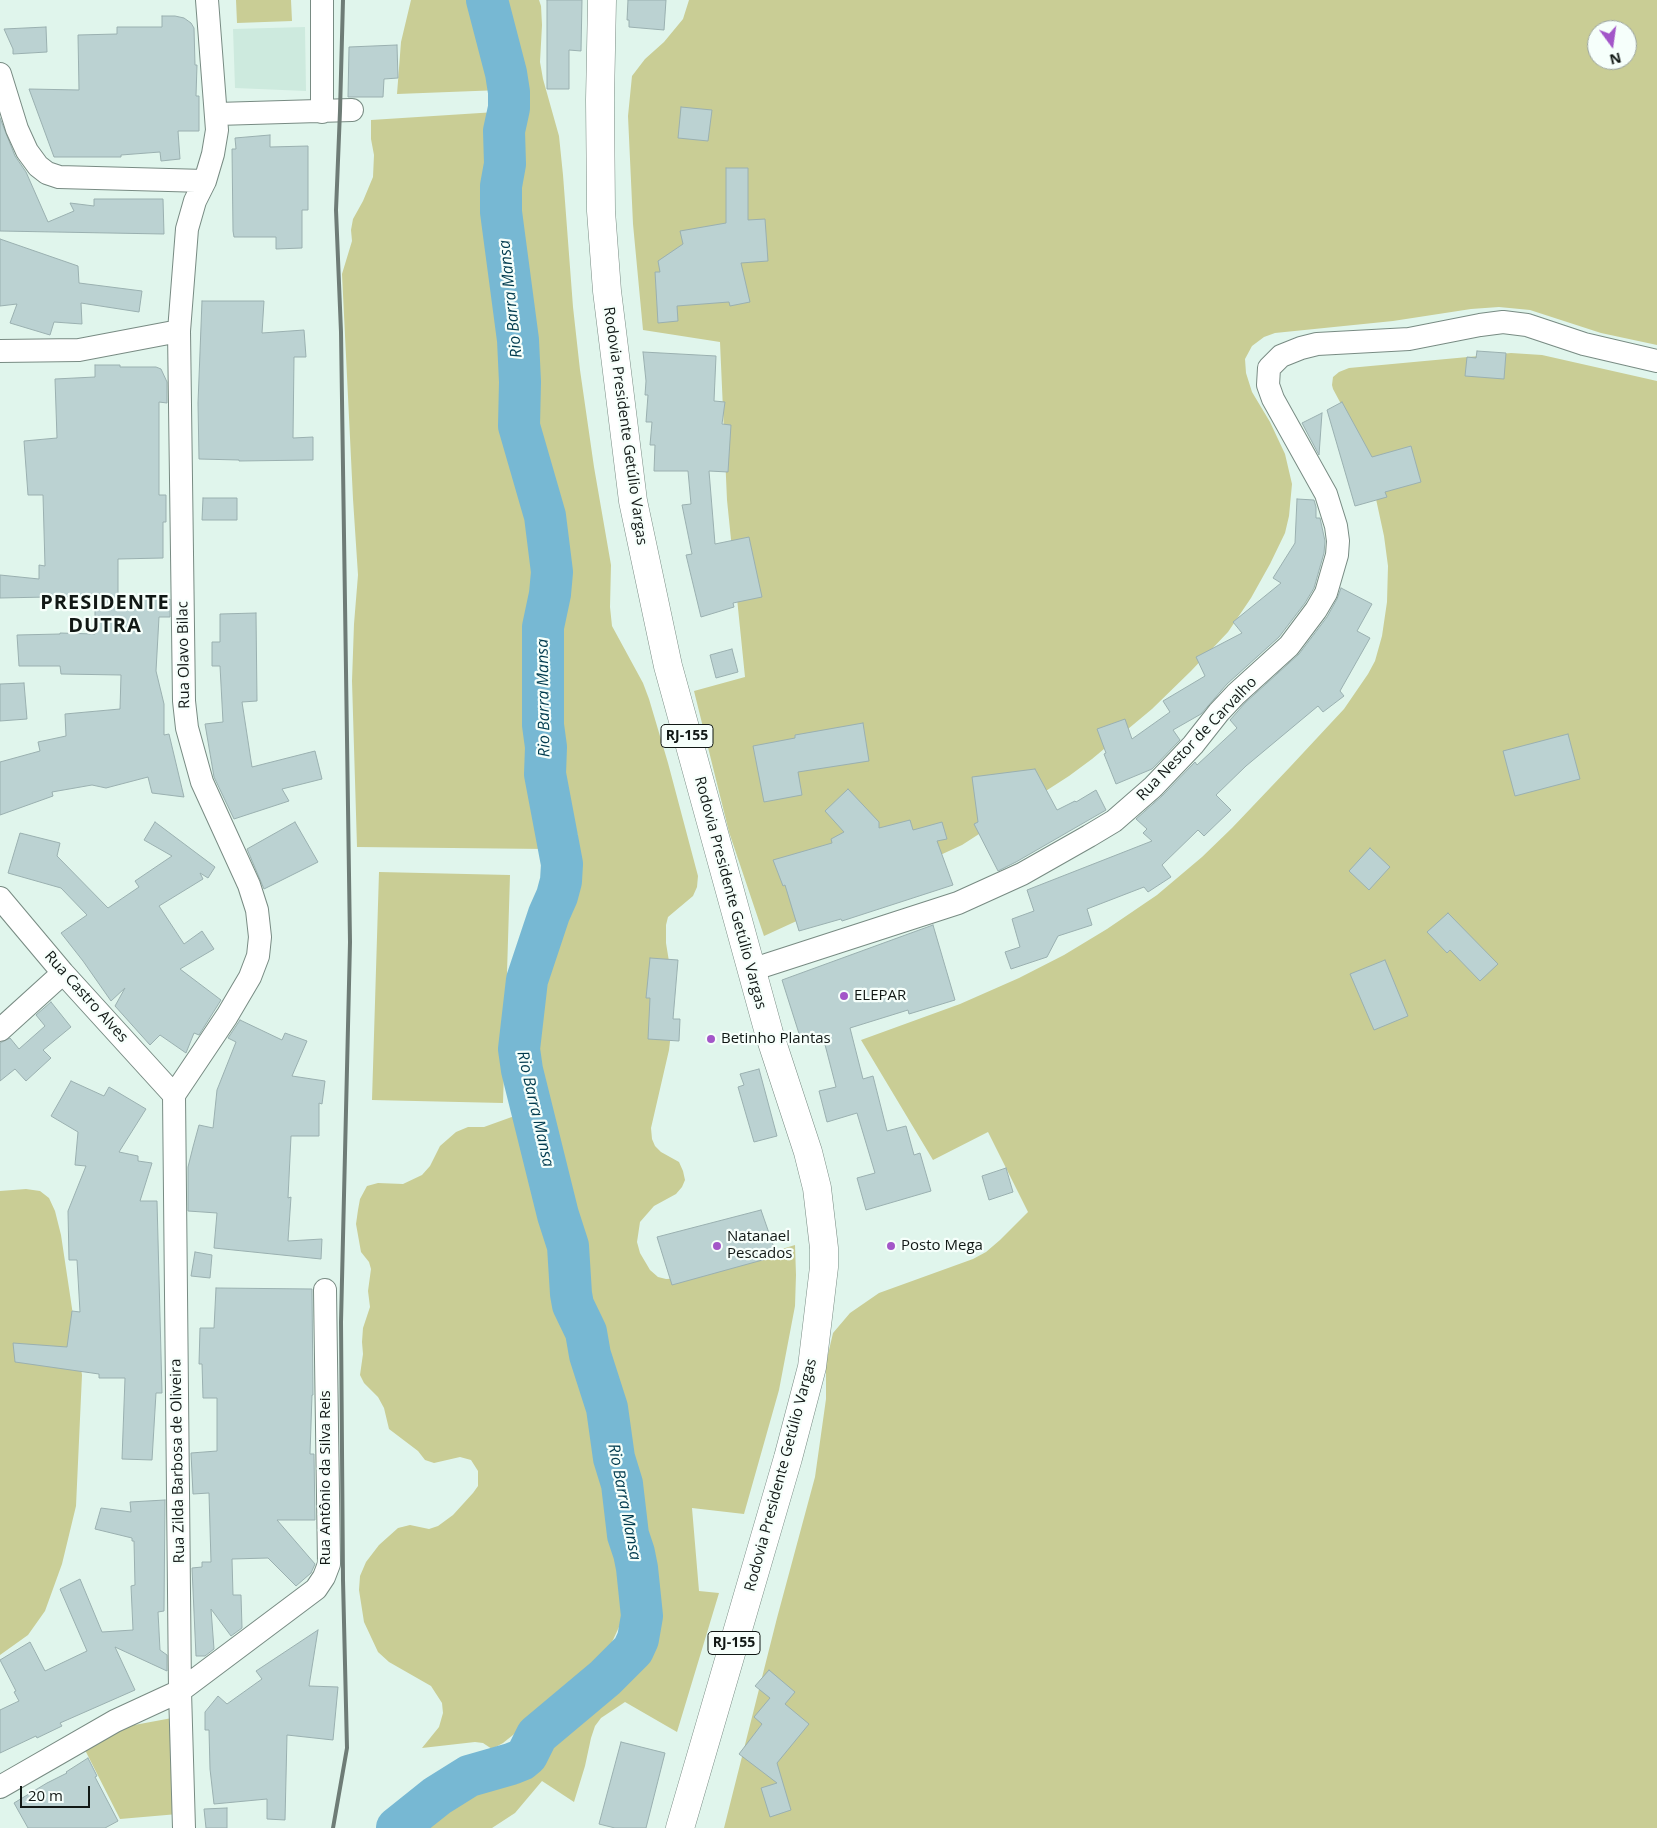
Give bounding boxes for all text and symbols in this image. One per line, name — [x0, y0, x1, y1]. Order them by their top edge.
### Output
north arrow — [1587, 20, 1637, 70]
text: N — [1608, 48, 1623, 70]
water label: Rio Barra Mansa — [495, 239, 527, 359]
street label: Rodovia Presidente Getúlio Vargas — [599, 306, 651, 546]
district label: PRESIDENTE DUTRA — [39, 591, 171, 638]
street label: Rua Olavo Bilac — [174, 601, 194, 709]
water label: Rio Barra Mansa — [533, 639, 555, 757]
street label: Rua Nestor de Carvalho — [1133, 673, 1261, 805]
road number: RJ-155 — [661, 724, 713, 748]
street label: Rodovia Presidente Getúlio Vargas — [690, 775, 770, 1011]
street label: Rua Castro Alves — [40, 948, 132, 1046]
place label: ELEPAR — [854, 987, 906, 1005]
marker: ELEPAR — [838, 990, 850, 1002]
place label: Betinho Plantas — [721, 1030, 831, 1048]
marker: Betinho Plantas — [705, 1033, 717, 1045]
water label: Rio Barra Mansa — [512, 1049, 558, 1169]
place label: Natanael Pescados — [727, 1228, 792, 1263]
place label: Posto Mega — [901, 1237, 983, 1255]
marker: Natanael Pescados — [711, 1240, 723, 1252]
marker: Posto Mega — [885, 1240, 897, 1252]
street label: Rodovia Presidente Getúlio Vargas — [741, 1357, 821, 1593]
street label: Rua Zilda Barbosa de Oliveira — [167, 1358, 189, 1564]
street label: Rua Antônio da Silva Reis — [317, 1390, 335, 1566]
water label: Rio Barra Mansa — [603, 1442, 645, 1562]
road number: RJ-155 — [708, 1632, 760, 1655]
scale bar — [22, 1776, 92, 1808]
text: 20 m — [28, 1785, 63, 1805]

